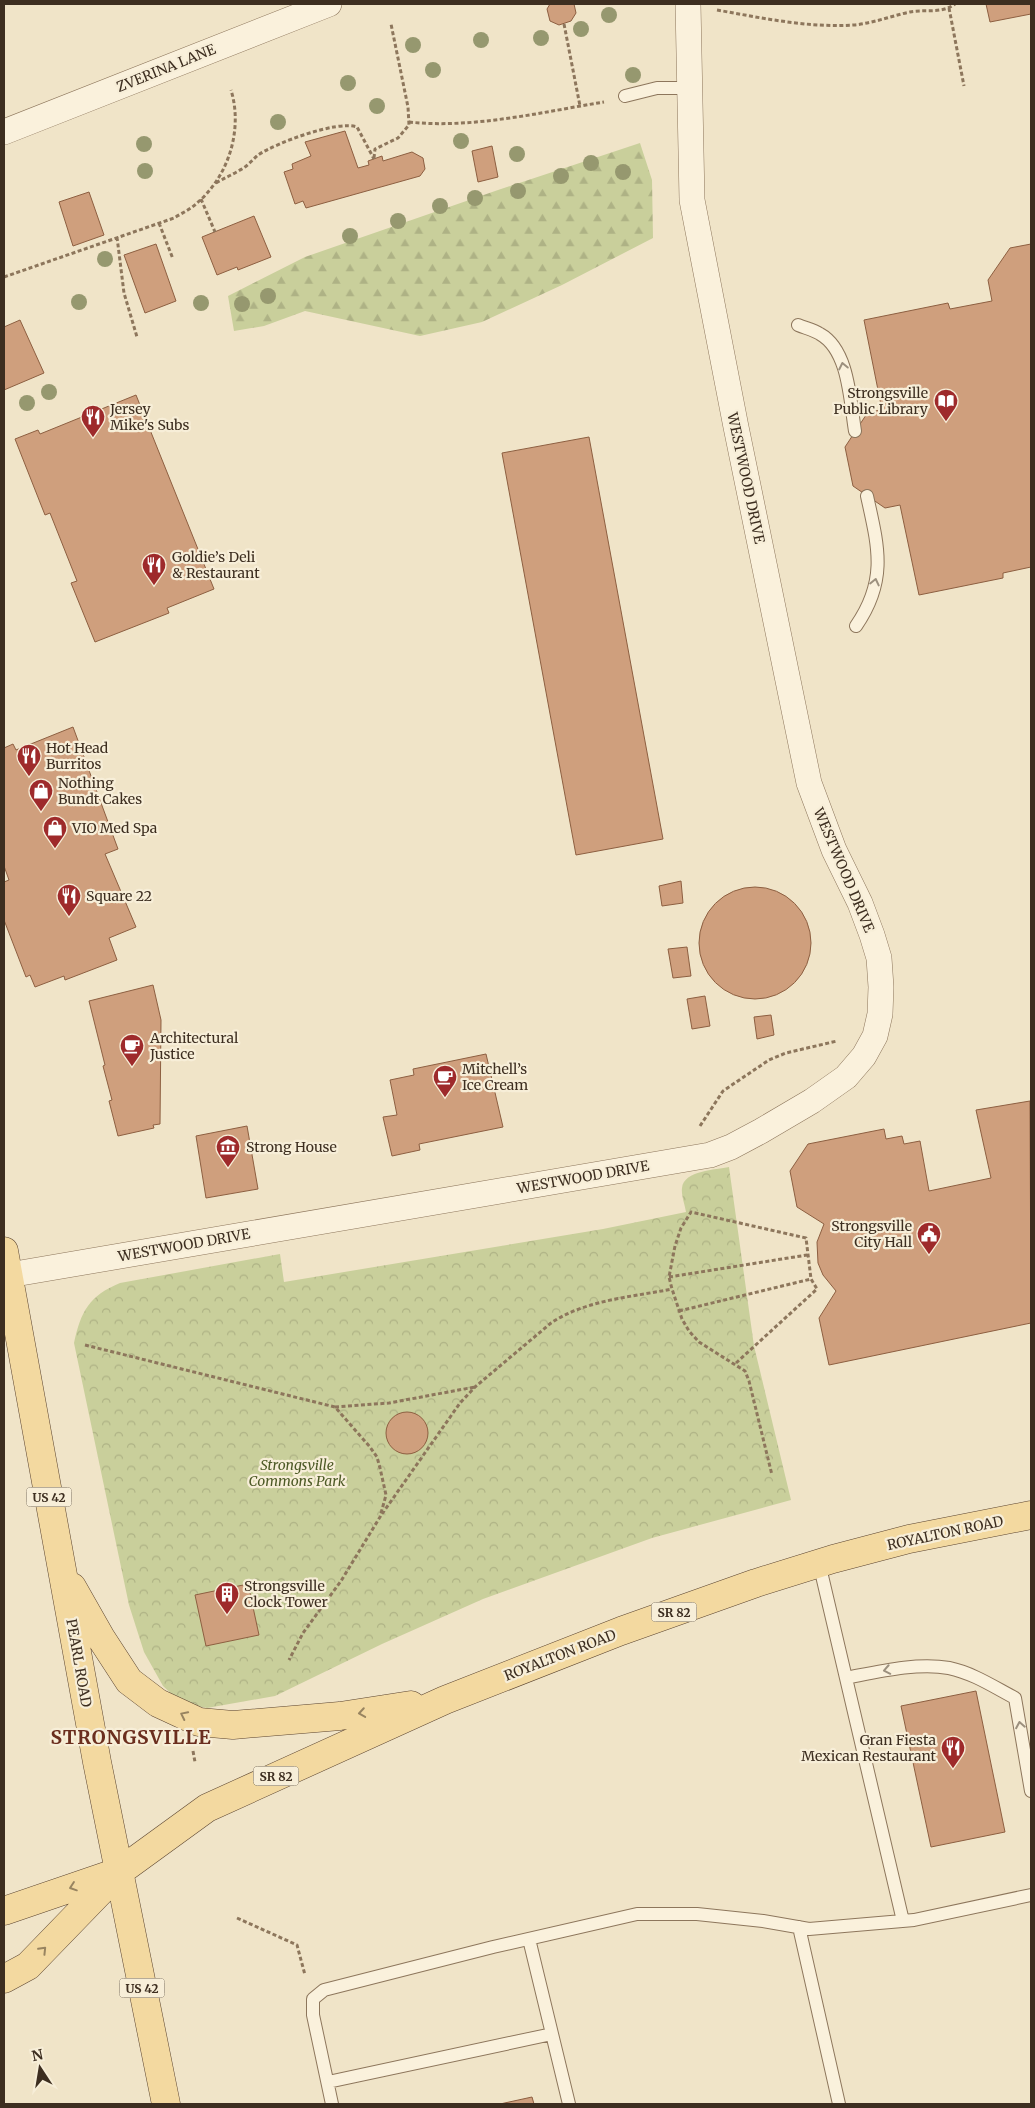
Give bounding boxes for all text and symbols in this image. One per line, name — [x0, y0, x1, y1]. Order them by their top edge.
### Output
street label: ZVERINA LANE — [114, 40, 218, 96]
one-way arrow — [838, 362, 849, 371]
place label: Strongsville Public Library — [833, 384, 929, 418]
library icon: Strongsville Public Library — [933, 388, 959, 422]
place label: Jersey Mike's Subs — [109, 400, 189, 434]
restaurant icon: Jersey Mike's Subs — [80, 404, 106, 438]
street label: WESTWOOD DRIVE — [723, 410, 769, 545]
place label: Goldie’s Deli & Restaurant — [172, 548, 260, 582]
restaurant icon: Goldie’s Deli & Restaurant — [141, 552, 167, 586]
one-way arrow — [870, 577, 880, 586]
place label: Hot Head Burritos — [46, 739, 109, 773]
restaurant icon: Hot Head Burritos — [16, 743, 42, 777]
place label: Nothing Bundt Cakes — [58, 774, 142, 808]
shop icon: Nothing Bundt Cakes — [28, 778, 54, 812]
street label: WESTWOOD DRIVE — [809, 804, 878, 935]
shop icon: VIO Med Spa — [42, 815, 68, 849]
place label: VIO Med Spa — [71, 819, 158, 837]
restaurant icon: Square 22 — [56, 883, 82, 917]
place label: Square 22 — [86, 887, 152, 905]
place label: Architectural Justice — [149, 1029, 239, 1063]
cafe icon: Architectural Justice — [119, 1033, 145, 1067]
place label: Mitchell’s Ice Cream — [462, 1060, 528, 1094]
cafe icon: Mitchell’s Ice Cream — [432, 1064, 458, 1098]
museum icon: Strong House — [215, 1134, 241, 1168]
place label: Strong House — [246, 1138, 337, 1156]
street label: WESTWOOD DRIVE — [515, 1157, 650, 1198]
place label: Strongsville City Hall — [831, 1217, 913, 1251]
public building icon: Strongsville City Hall — [916, 1221, 942, 1255]
street label: WESTWOOD DRIVE — [116, 1225, 251, 1266]
park label: Strongsville Commons Park — [249, 1456, 346, 1490]
road number: US 42 — [27, 1488, 72, 1506]
street label: ROYALTON ROAD — [885, 1512, 1005, 1554]
place label: Strongsville Clock Tower — [244, 1577, 328, 1611]
building icon: Strongsville Clock Tower — [214, 1581, 240, 1615]
road number: SR 82 — [652, 1602, 696, 1621]
street label: PEARL ROAD — [62, 1617, 96, 1709]
street label: ROYALTON ROAD — [502, 1625, 619, 1685]
one-way arrow — [882, 1664, 891, 1675]
one-way arrow — [358, 1707, 366, 1718]
one-way arrow — [180, 1711, 189, 1721]
one-way arrow — [1015, 1721, 1025, 1730]
district label: STRONGSVILLE — [50, 1725, 212, 1749]
place label: Gran Fiesta Mexican Restaurant — [801, 1731, 937, 1765]
restaurant icon: Gran Fiesta Mexican Restaurant — [940, 1735, 966, 1769]
road number: SR 82 — [254, 1766, 298, 1785]
one-way arrow — [69, 1882, 77, 1892]
one-way arrow — [37, 1947, 46, 1956]
road number: US 42 — [120, 1979, 164, 1998]
north arrow — [15, 2043, 65, 2093]
text: N — [30, 2045, 45, 2065]

